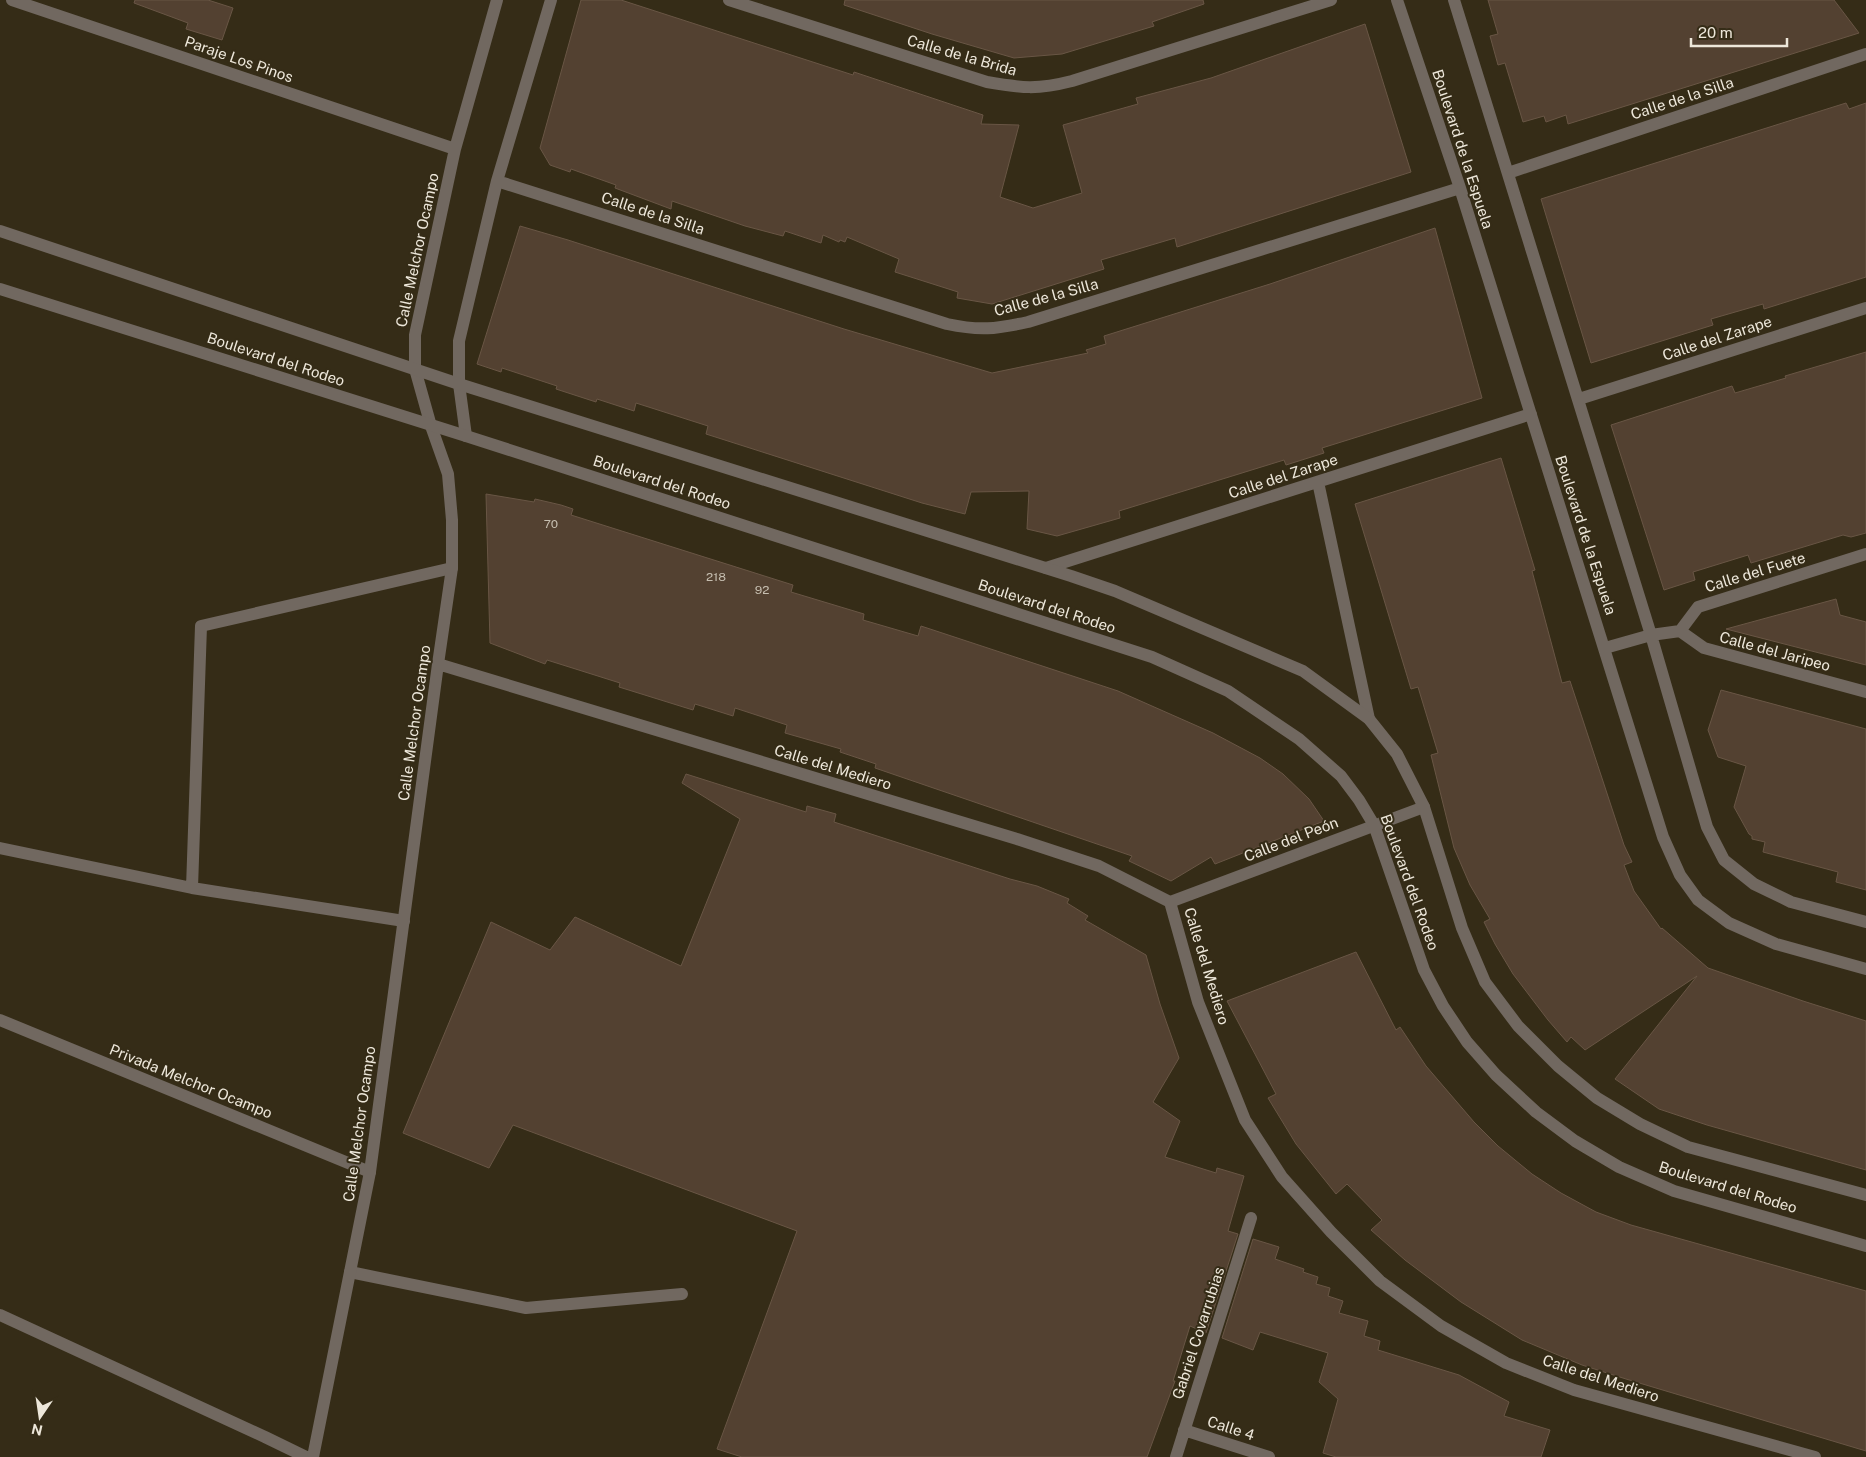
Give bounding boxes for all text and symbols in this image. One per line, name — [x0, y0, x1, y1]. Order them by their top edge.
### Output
scale bar — [1691, 15, 1787, 47]
text: 20 m — [1698, 24, 1733, 41]
street label: Calle de la Brida — [905, 31, 1019, 79]
street label: Paraje Los Pinos — [183, 32, 295, 86]
street label: Boulevard de la Espuela — [1429, 67, 1497, 231]
street label: Calle de la Silla — [1628, 73, 1736, 123]
street label: Calle Melchor Ocampo — [392, 171, 442, 329]
street label: Calle de la Silla — [599, 188, 707, 238]
street label: Calle de la Silla — [992, 275, 1100, 319]
street label: Calle del Zarape — [1660, 312, 1774, 364]
street label: Boulevard del Rodeo — [205, 329, 347, 389]
street label: Calle del Zarape — [1226, 450, 1340, 502]
street label: Boulevard del Rodeo — [591, 452, 733, 512]
street label: Boulevard de la Espuela — [1552, 453, 1620, 617]
house number: 70 — [544, 517, 558, 531]
street label: Calle del Fuete — [1703, 549, 1807, 595]
house number: 218 — [706, 570, 726, 584]
street label: Boulevard del Rodeo — [976, 576, 1118, 636]
house number: 92 — [755, 583, 769, 597]
street label: Calle del Jaripeo — [1718, 628, 1832, 674]
street label: Calle Melchor Ocampo — [395, 644, 433, 802]
street label: Calle del Mediero — [772, 741, 894, 793]
street label: Boulevard del Rodeo — [1377, 812, 1443, 952]
street label: Calle del Peón — [1241, 813, 1341, 865]
street label: Calle del Mediero — [1181, 905, 1233, 1027]
street label: Privada Melchor Ocampo — [107, 1041, 275, 1121]
street label: Calle Melchor Ocampo — [340, 1045, 378, 1203]
street label: Boulevard del Rodeo — [1657, 1158, 1799, 1216]
street label: Gabriel Covarrubias — [1169, 1265, 1227, 1401]
street label: Calle del Mediero — [1541, 1351, 1661, 1405]
north arrow — [15, 1392, 65, 1442]
street label: Calle 4 — [1205, 1412, 1257, 1444]
text: N — [30, 1421, 44, 1439]

